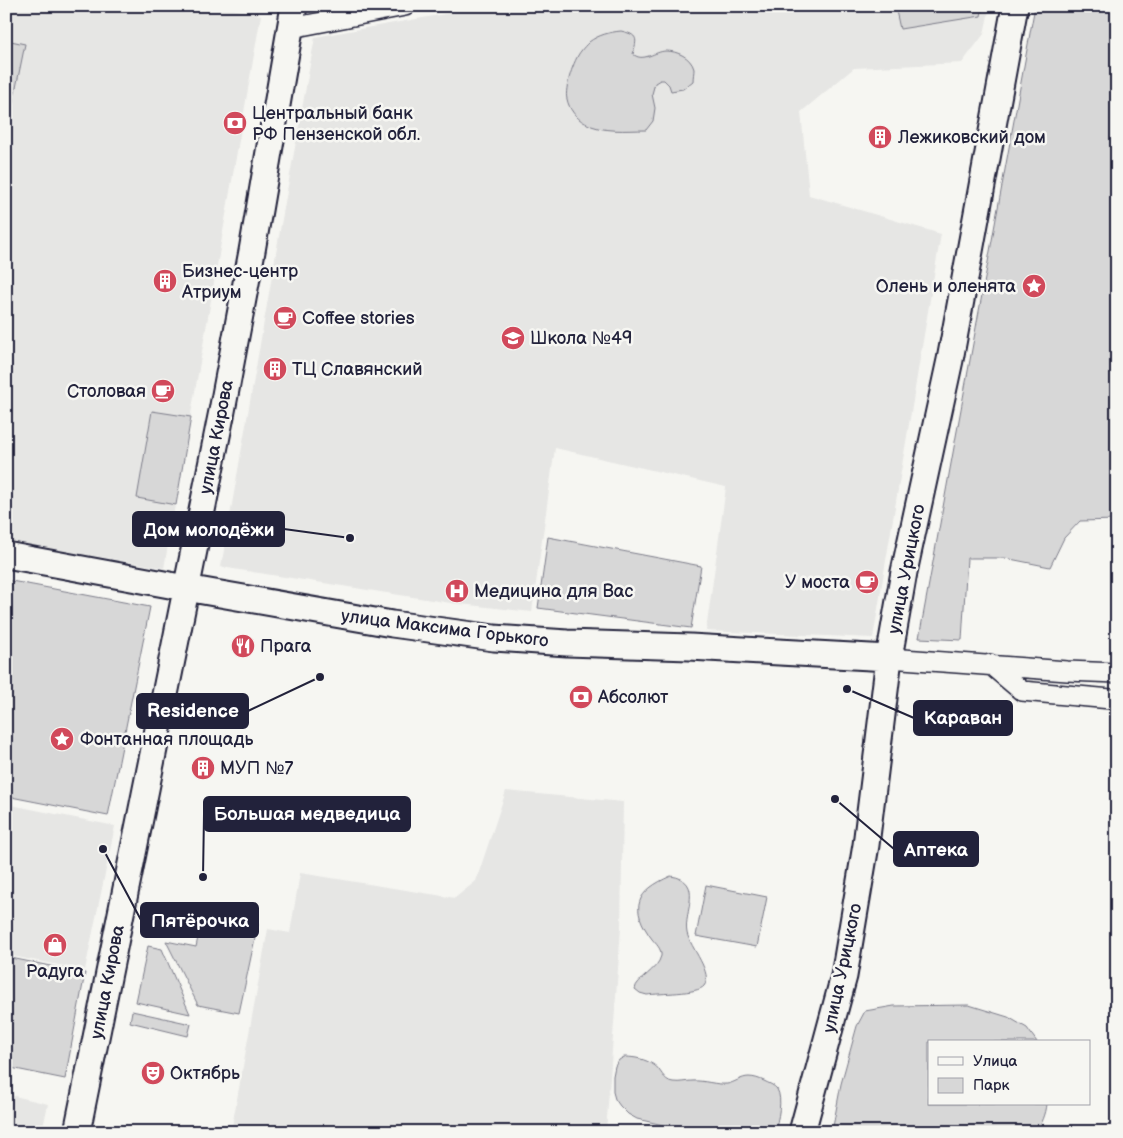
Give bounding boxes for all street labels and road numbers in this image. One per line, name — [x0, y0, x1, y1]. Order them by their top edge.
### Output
street label: улица Кирова — [195, 378, 238, 496]
street label: улица Урицкого — [884, 502, 929, 636]
street label: улица Максима Горького — [340, 605, 550, 652]
street label: улица Урицкого — [819, 901, 866, 1035]
street label: улица Кирова — [86, 923, 129, 1041]

